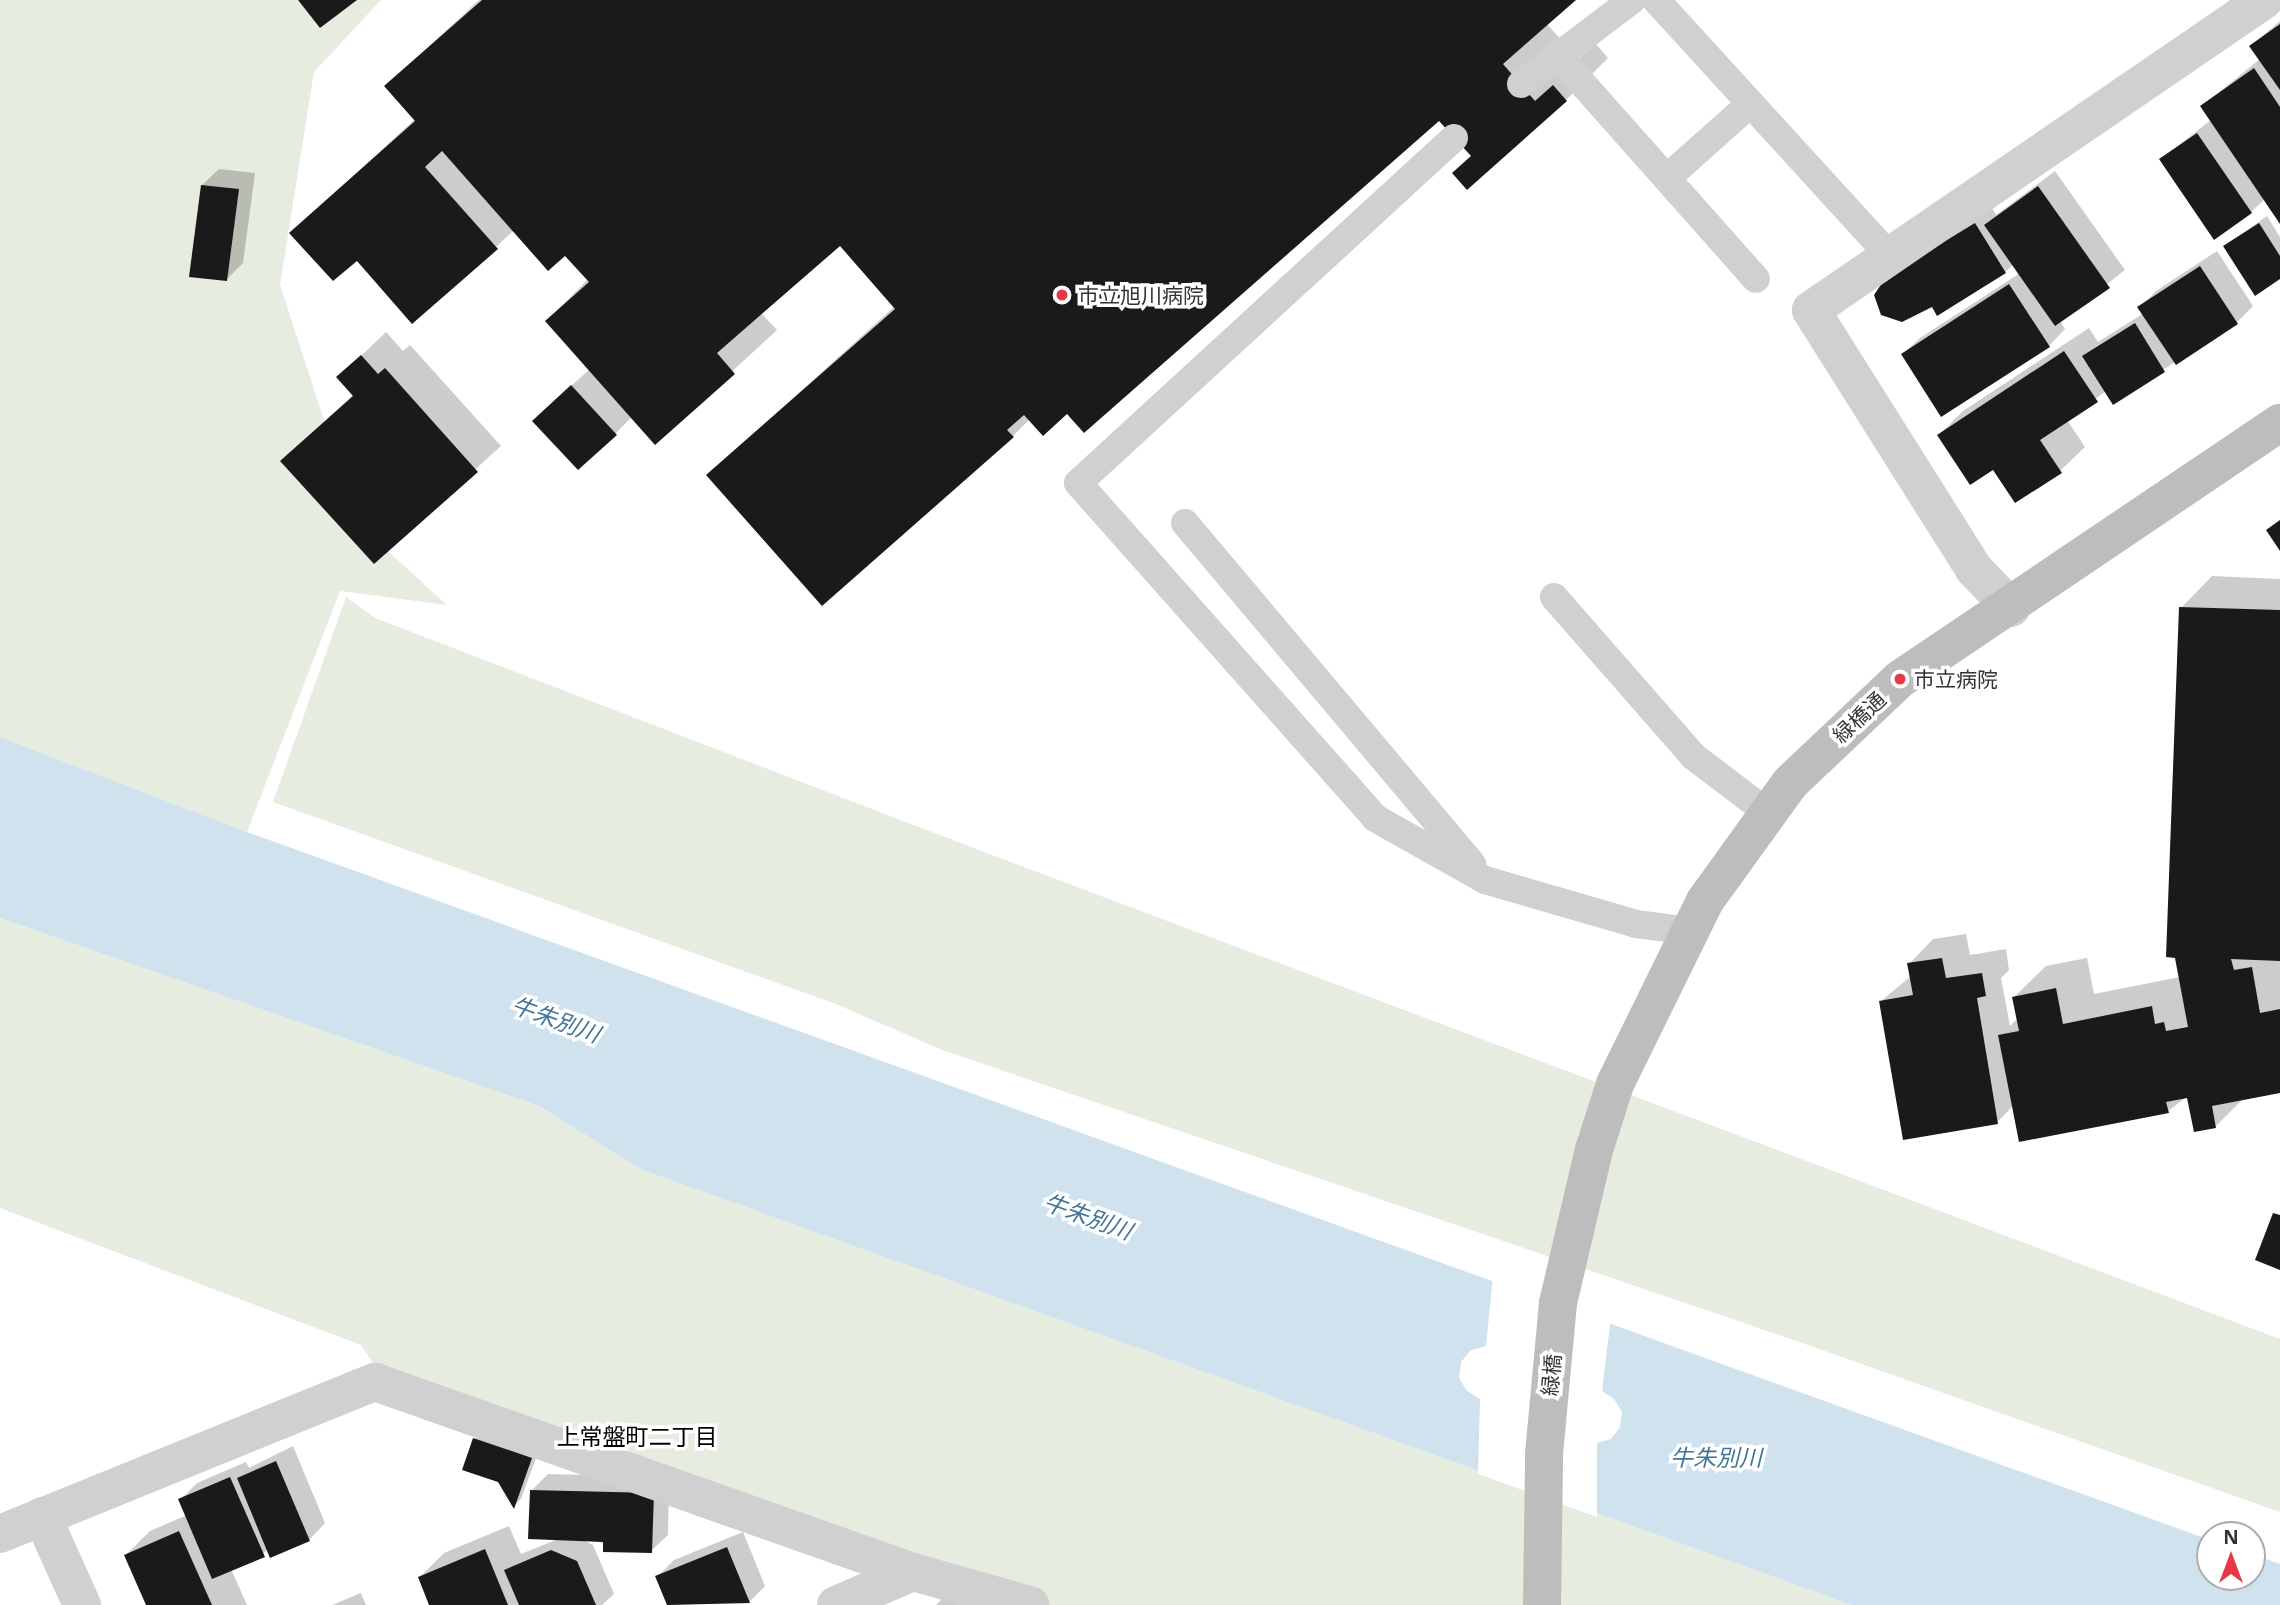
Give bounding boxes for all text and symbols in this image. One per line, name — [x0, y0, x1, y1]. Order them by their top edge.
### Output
place label: 市立旭川病院 — [1078, 282, 1204, 308]
marker: 市立旭川病院 — [1052, 285, 1072, 305]
place label: 市立病院 — [1914, 666, 1998, 692]
marker: 市立病院 — [1892, 671, 1908, 687]
street label: 緑橋通 — [1827, 686, 1891, 748]
water label: 牛朱別川 — [508, 990, 604, 1048]
water label: 牛朱別川 — [1040, 1187, 1136, 1245]
street label: 緑橋 — [1537, 1353, 1565, 1397]
district label: 上常盤町二丁目 — [557, 1422, 717, 1450]
water label: 牛朱別川 — [1670, 1443, 1762, 1471]
north arrow — [2196, 1521, 2266, 1591]
text: N — [2223, 1524, 2239, 1550]

